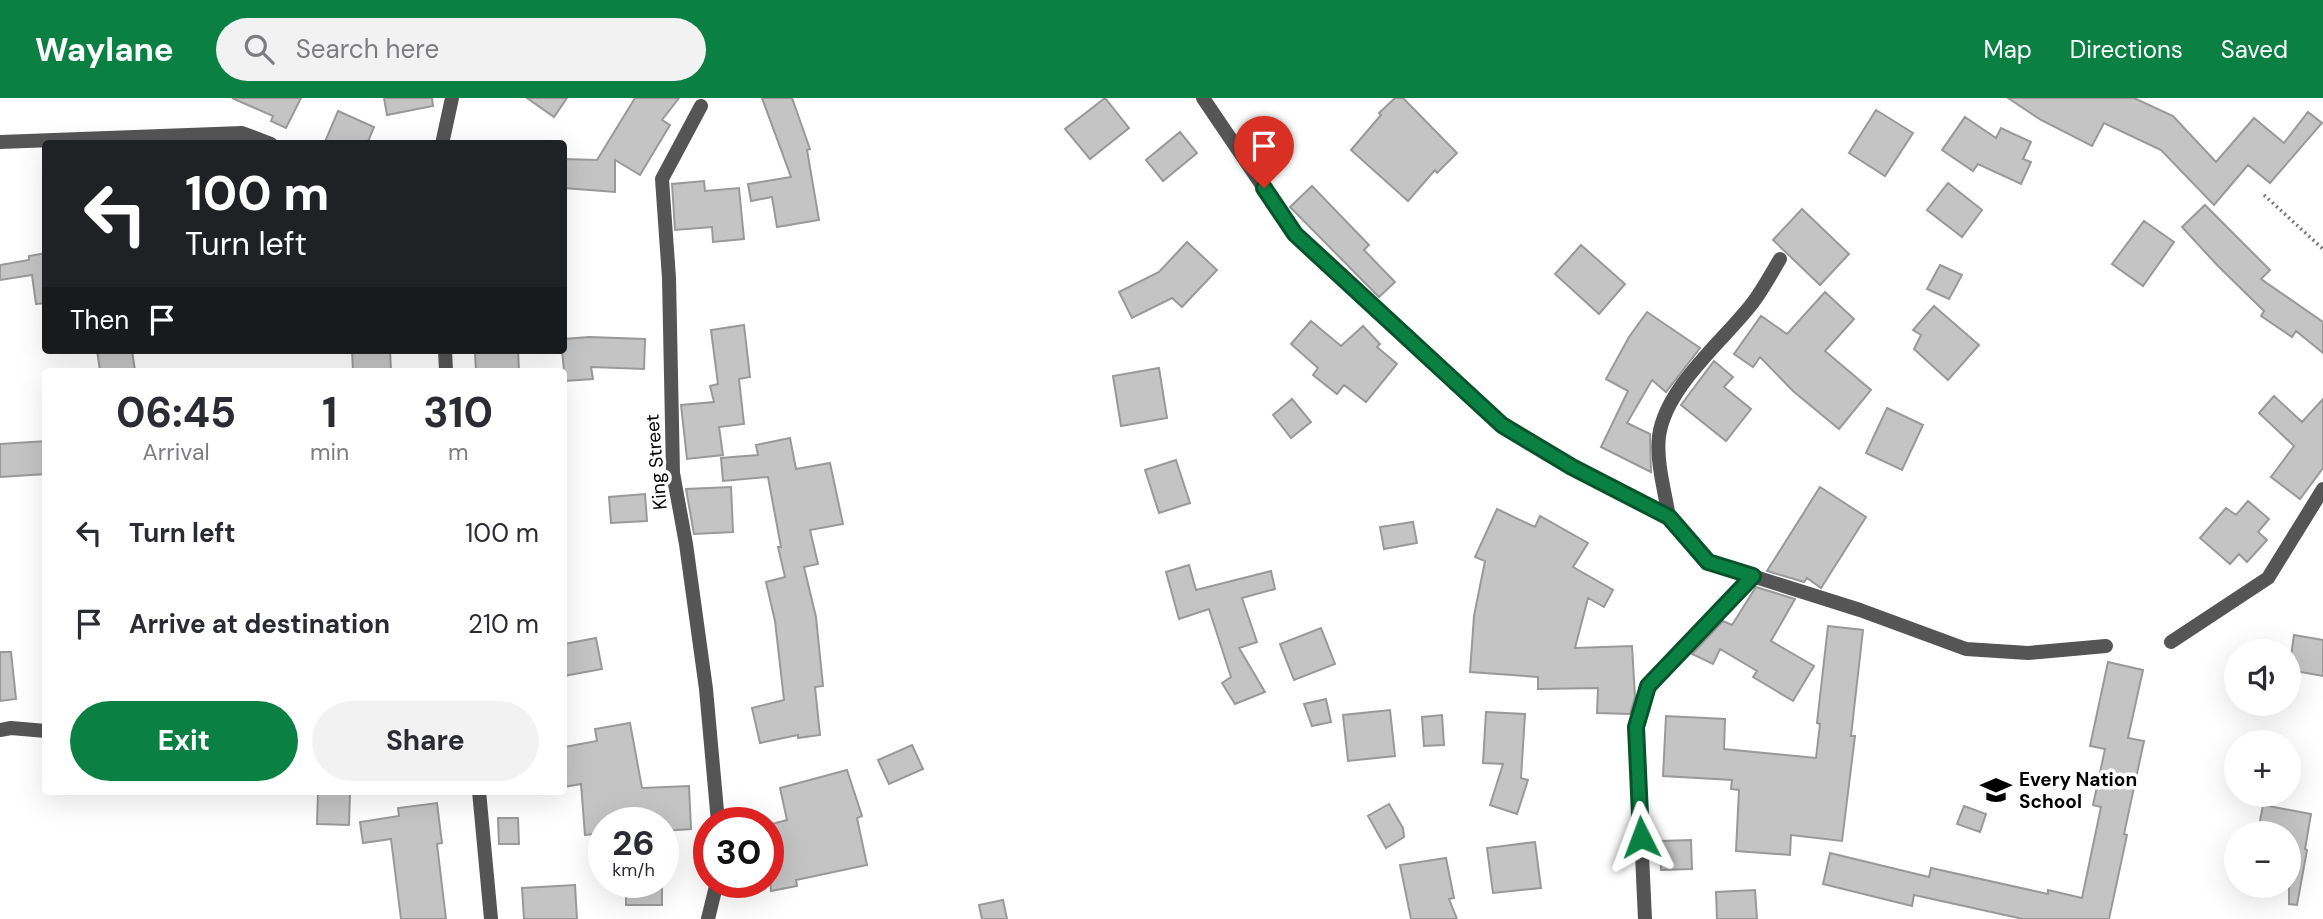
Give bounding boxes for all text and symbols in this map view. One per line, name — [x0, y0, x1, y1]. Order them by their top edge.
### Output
search box — [216, 18, 706, 81]
text: Waylane — [35, 28, 174, 71]
icon: search — [240, 30, 278, 68]
text: Search here — [296, 32, 439, 66]
text: Map — [1984, 34, 2032, 65]
text: Directions — [2070, 34, 2183, 65]
text: Saved — [2221, 34, 2288, 65]
pin — [1234, 116, 1294, 188]
icon: arrive — [1245, 127, 1283, 165]
text: 100 m — [185, 161, 329, 225]
icon: left — [70, 168, 161, 259]
text: Turn left — [185, 223, 307, 265]
icon: arrive — [143, 301, 181, 339]
text: Then — [70, 303, 129, 337]
text: 06:45 — [116, 385, 236, 440]
text: 1 — [322, 385, 337, 440]
text: 310 — [423, 385, 493, 440]
street label: King Street — [639, 413, 673, 511]
text: Arrival — [143, 437, 210, 467]
text: min — [310, 437, 349, 467]
text: m — [448, 437, 468, 467]
icon: left — [70, 514, 108, 552]
text: Turn left — [129, 516, 236, 550]
text: 100 m — [465, 516, 539, 550]
icon: arrive — [70, 605, 108, 643]
text: Arrive at destination — [129, 607, 390, 641]
text: 210 m — [468, 607, 539, 641]
map controls — [2224, 639, 2301, 898]
button: sound — [2224, 639, 2301, 716]
button: Exit — [70, 701, 298, 781]
button: Share — [312, 701, 539, 781]
button: + — [2224, 730, 2301, 807]
place label: Every Nation School — [2019, 767, 2137, 814]
school or university icon: Every Nation School — [1979, 773, 2013, 807]
position arrow — [1604, 800, 1678, 874]
speed limit sign: 30 — [693, 807, 784, 898]
text: 26 — [612, 820, 655, 866]
button: − — [2224, 821, 2301, 898]
text: km/h — [612, 858, 655, 882]

